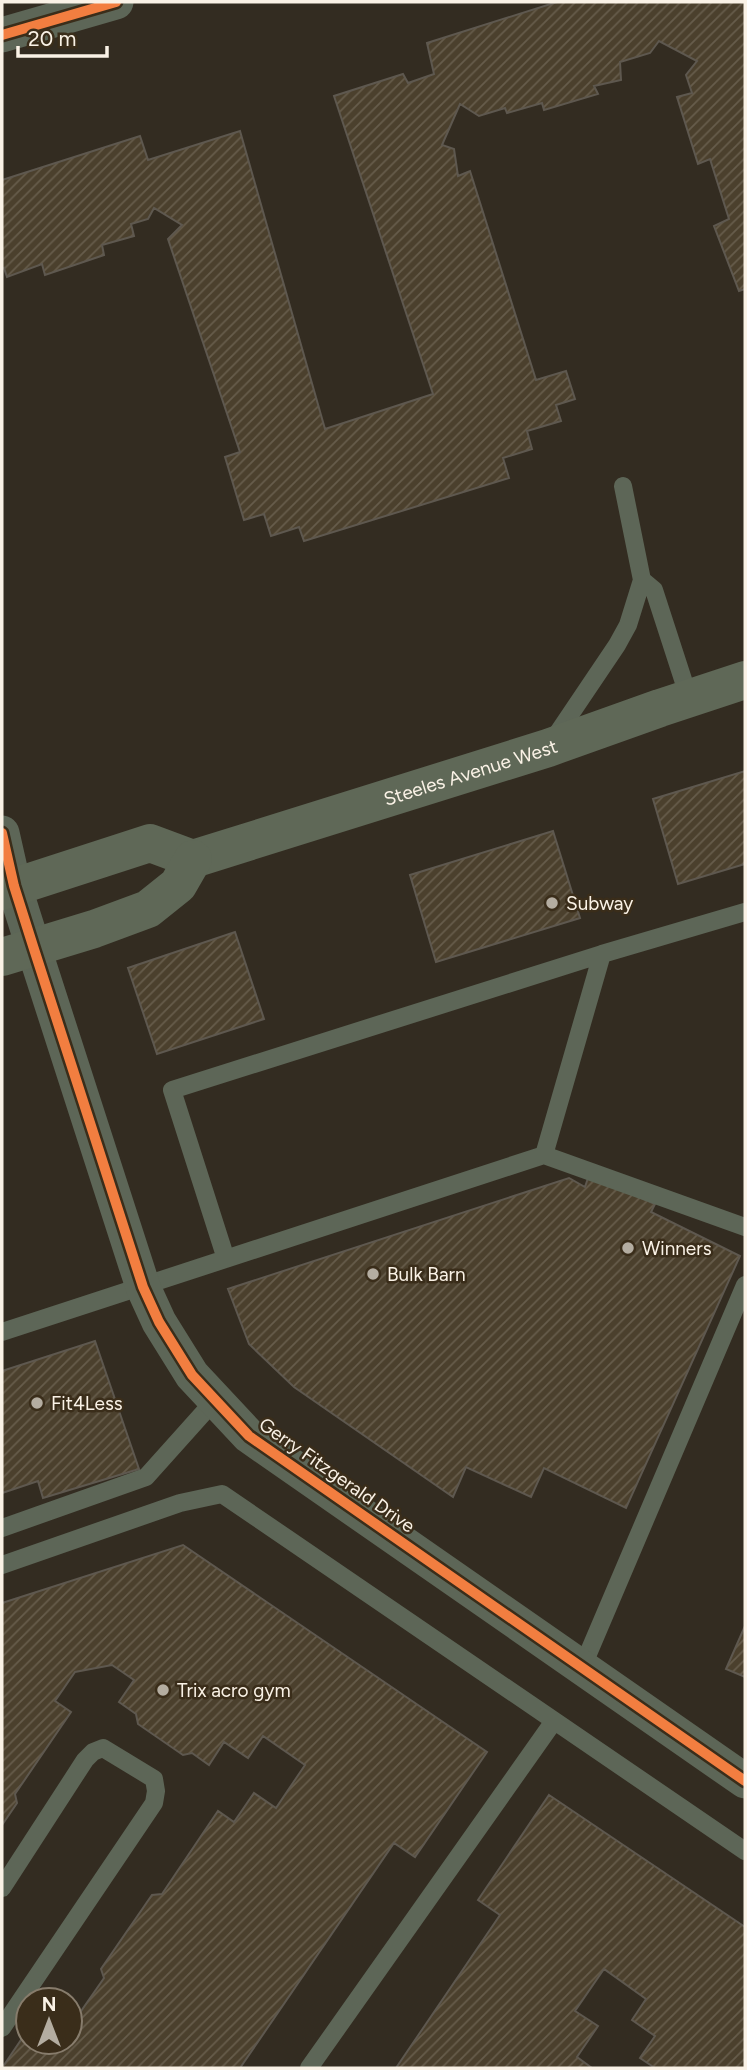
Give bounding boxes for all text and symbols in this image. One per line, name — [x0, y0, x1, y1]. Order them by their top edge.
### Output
scale bar — [18, 14, 107, 58]
text: 20 m — [28, 26, 76, 51]
street label: Steeles Avenue West — [381, 734, 560, 810]
place label: Subway — [566, 892, 633, 915]
marker: Subway — [544, 895, 560, 911]
place label: Winners — [642, 1237, 712, 1260]
marker: Winners — [620, 1240, 636, 1256]
place label: Bulk Barn — [387, 1263, 466, 1286]
marker: Bulk Barn — [365, 1266, 381, 1282]
place label: Fit4Less — [51, 1392, 123, 1415]
marker: Fit4Less — [29, 1395, 45, 1411]
street label: Gerry Fitzgerald Drive — [255, 1412, 419, 1538]
place label: Trix acro gym — [177, 1679, 291, 1702]
marker: Trix acro gym — [155, 1682, 171, 1698]
north arrow — [14, 1986, 84, 2056]
text: N — [42, 1993, 56, 2016]

